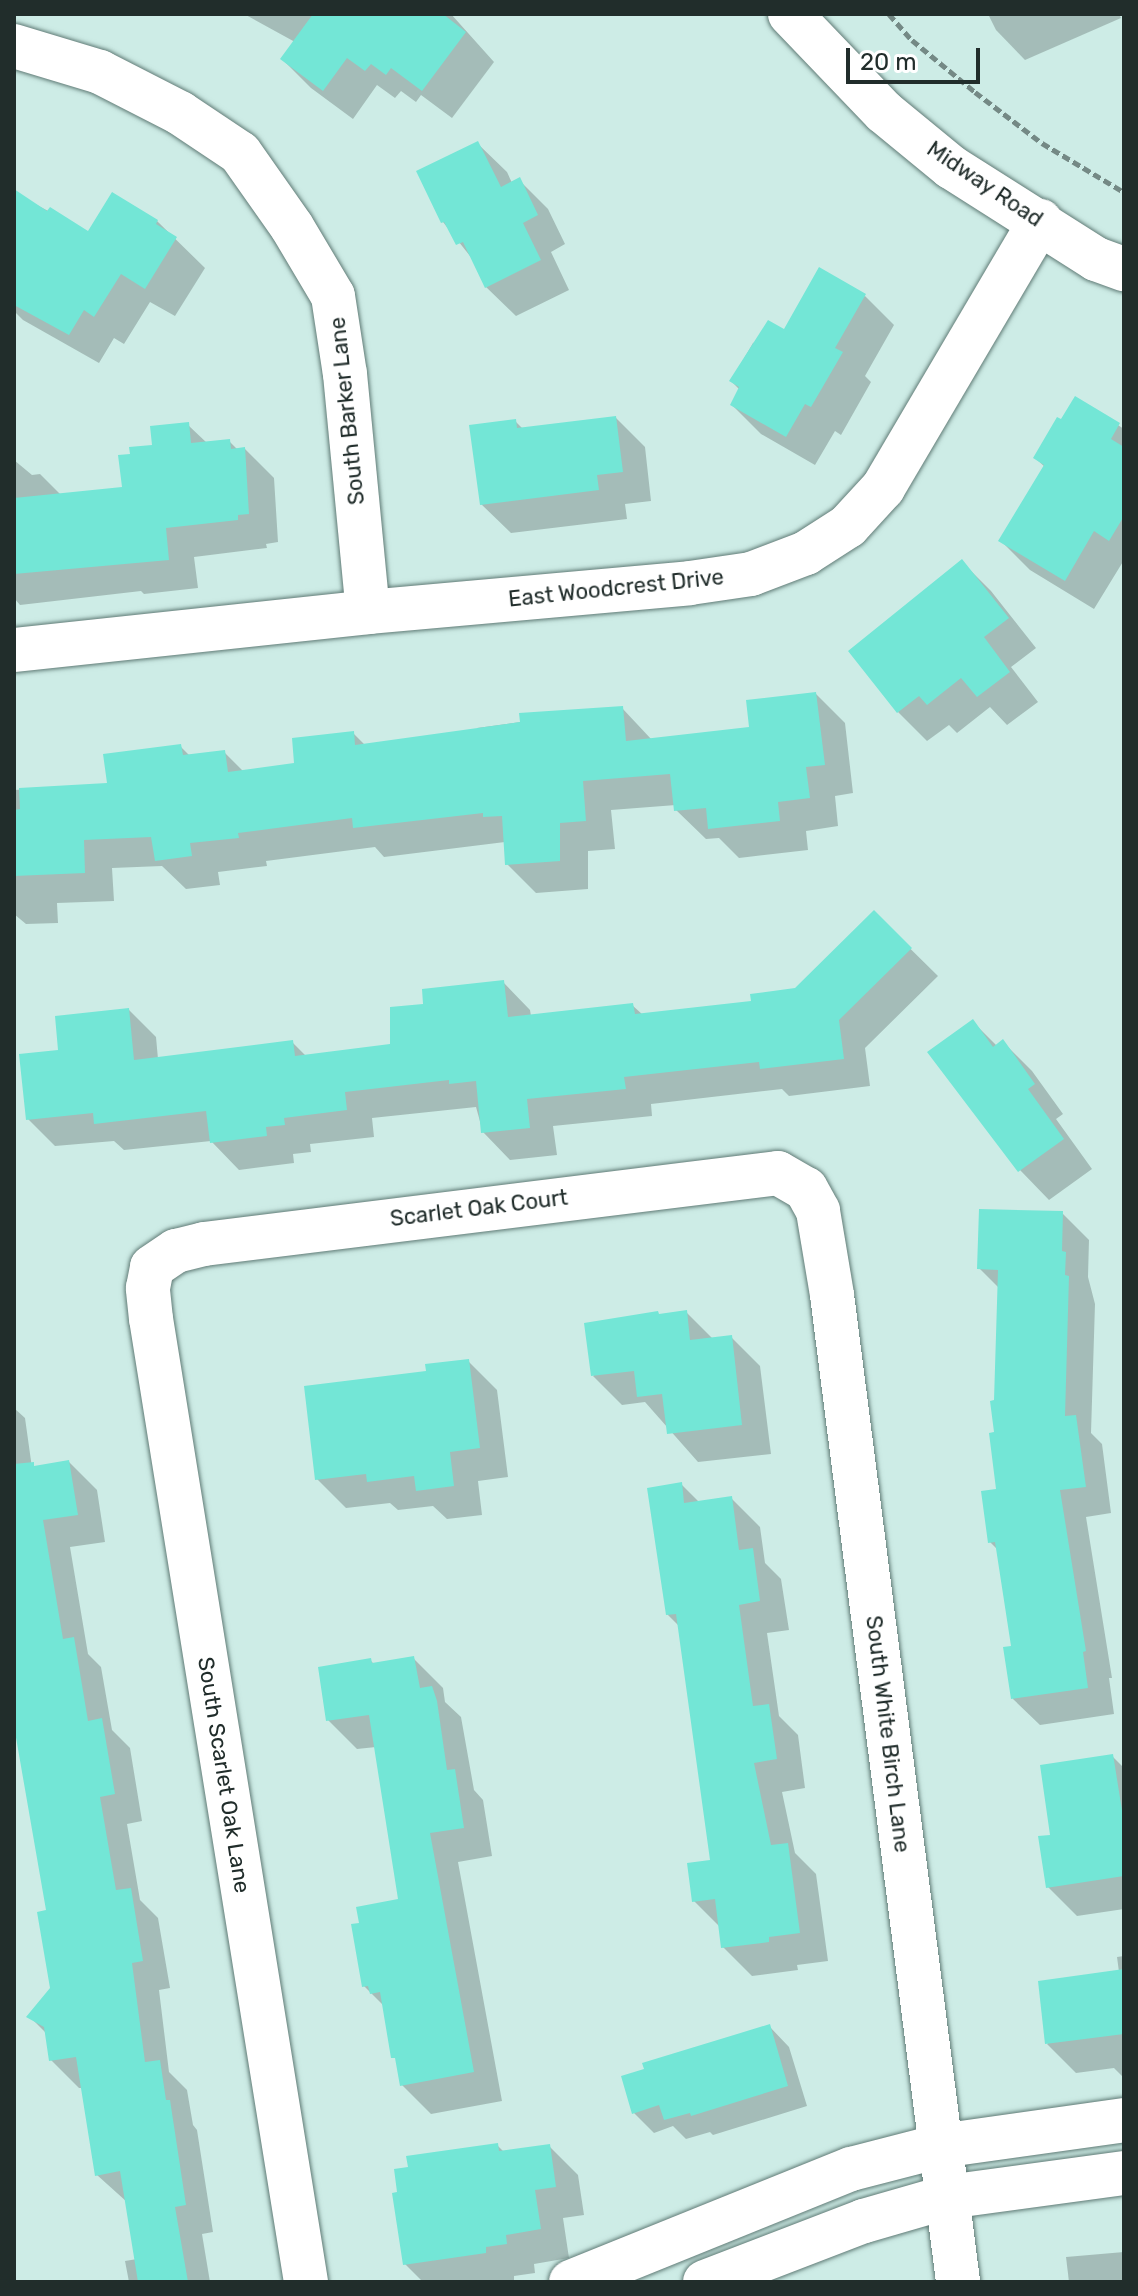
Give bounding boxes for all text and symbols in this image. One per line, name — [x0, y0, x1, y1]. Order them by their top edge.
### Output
scale bar — [850, 32, 984, 82]
text: 20 m — [860, 48, 917, 76]
street label: Midway Road — [922, 135, 1048, 233]
street label: South Barker Lane — [324, 316, 370, 506]
street label: East Woodcrest Drive — [507, 564, 725, 612]
street label: Scarlet Oak Court — [388, 1184, 570, 1232]
street label: South White Birch Lane — [860, 1614, 916, 1854]
street label: South Scarlet Oak Lane — [192, 1655, 256, 1895]

